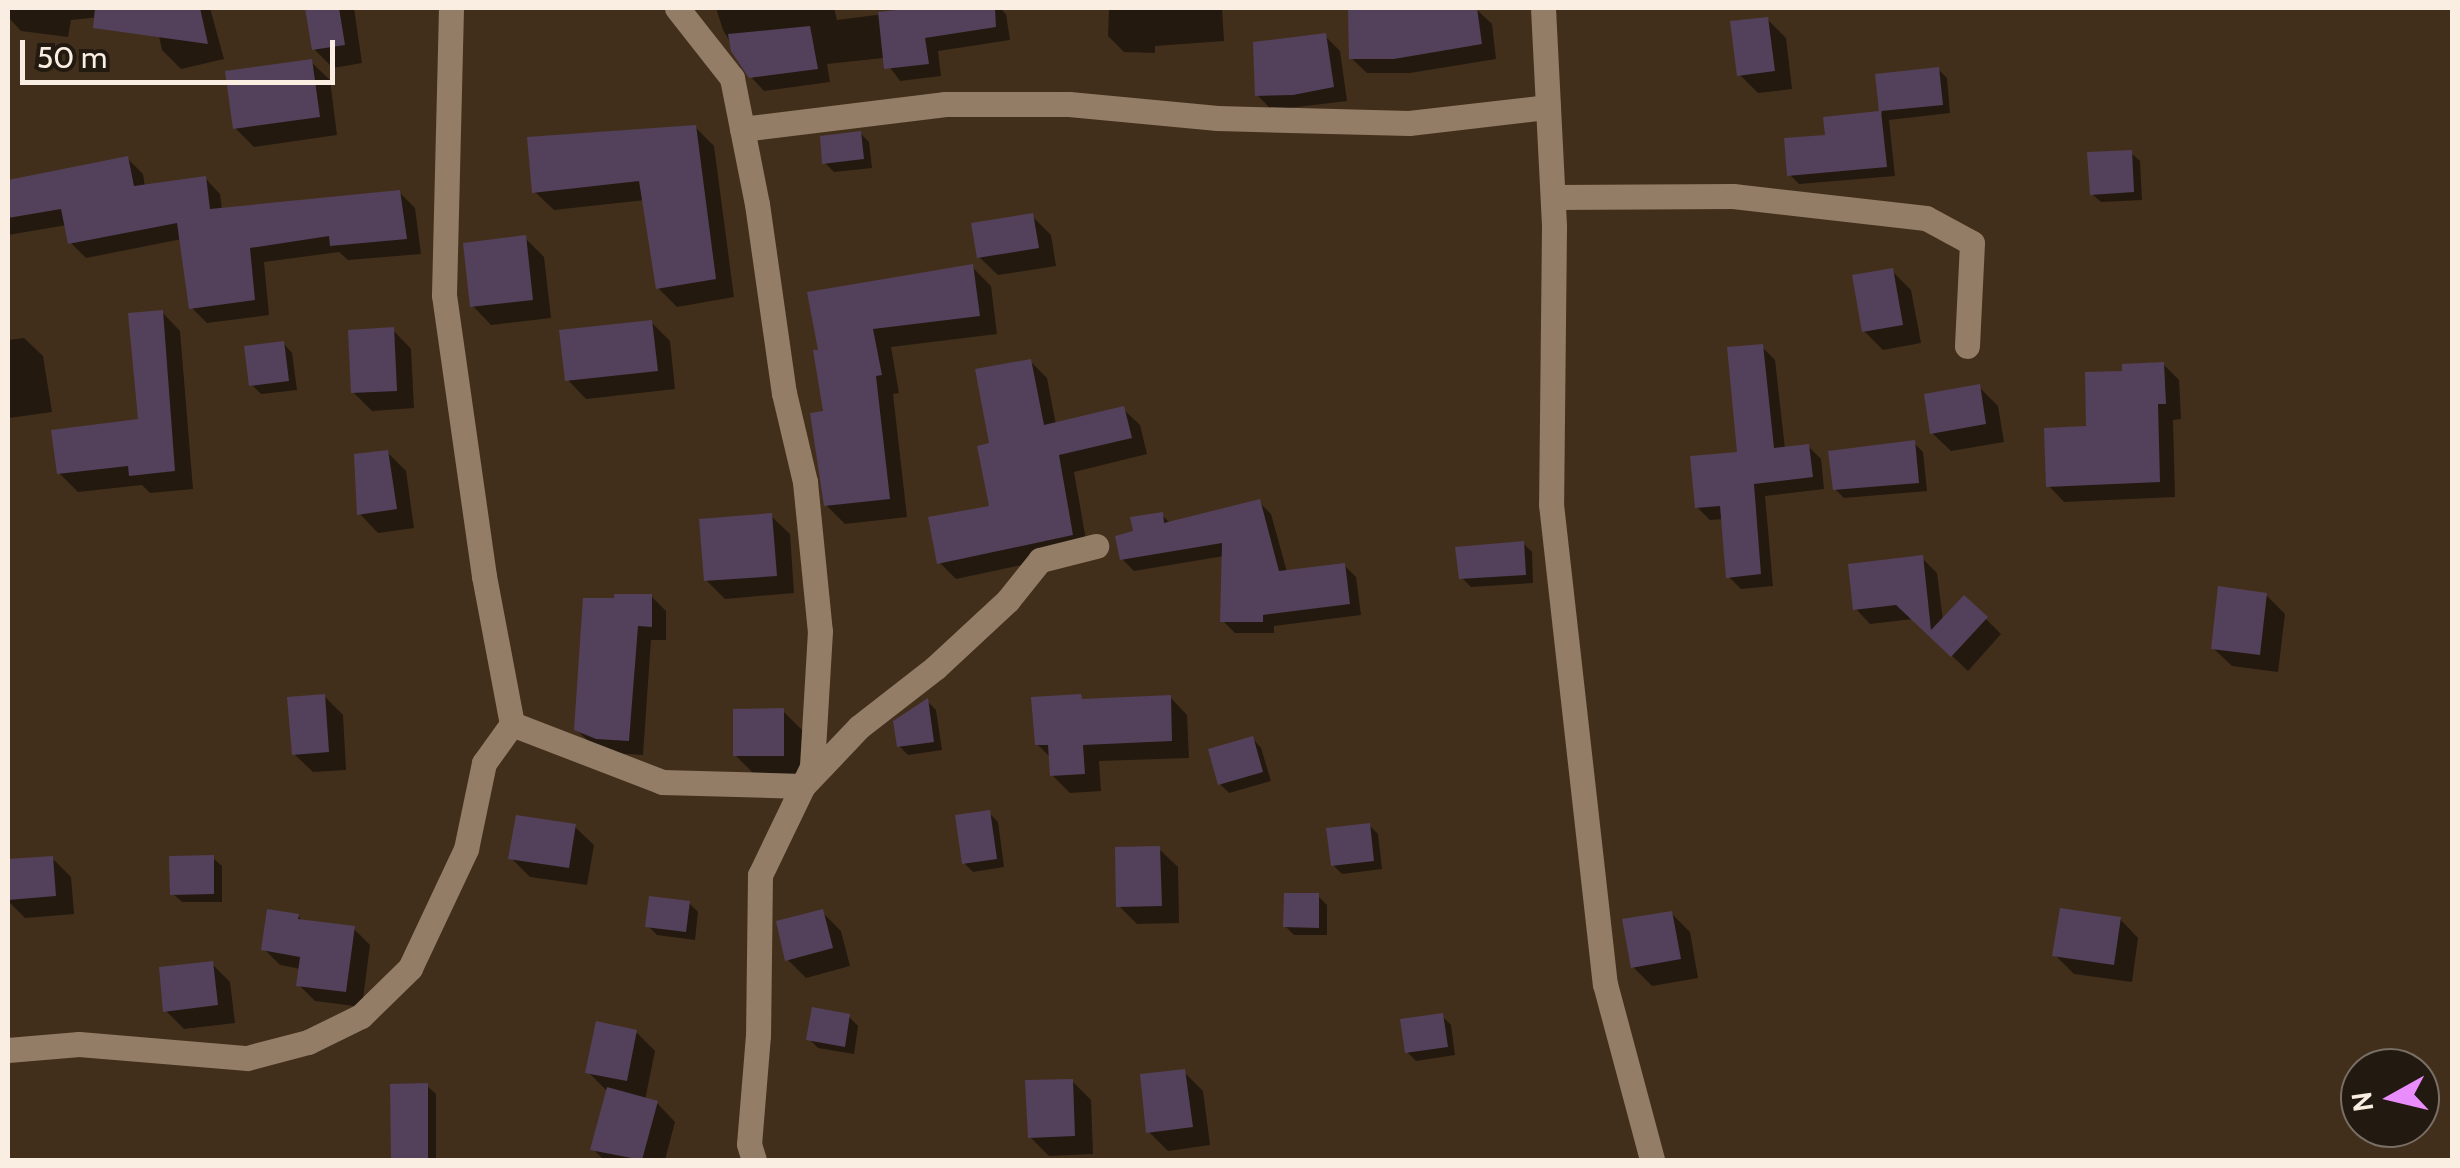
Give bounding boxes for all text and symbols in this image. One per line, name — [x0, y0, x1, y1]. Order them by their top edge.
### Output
scale bar — [25, 20, 340, 82]
text: 50 m — [37, 39, 107, 76]
north arrow — [2340, 1048, 2440, 1148]
text: N — [2344, 1090, 2380, 1114]

